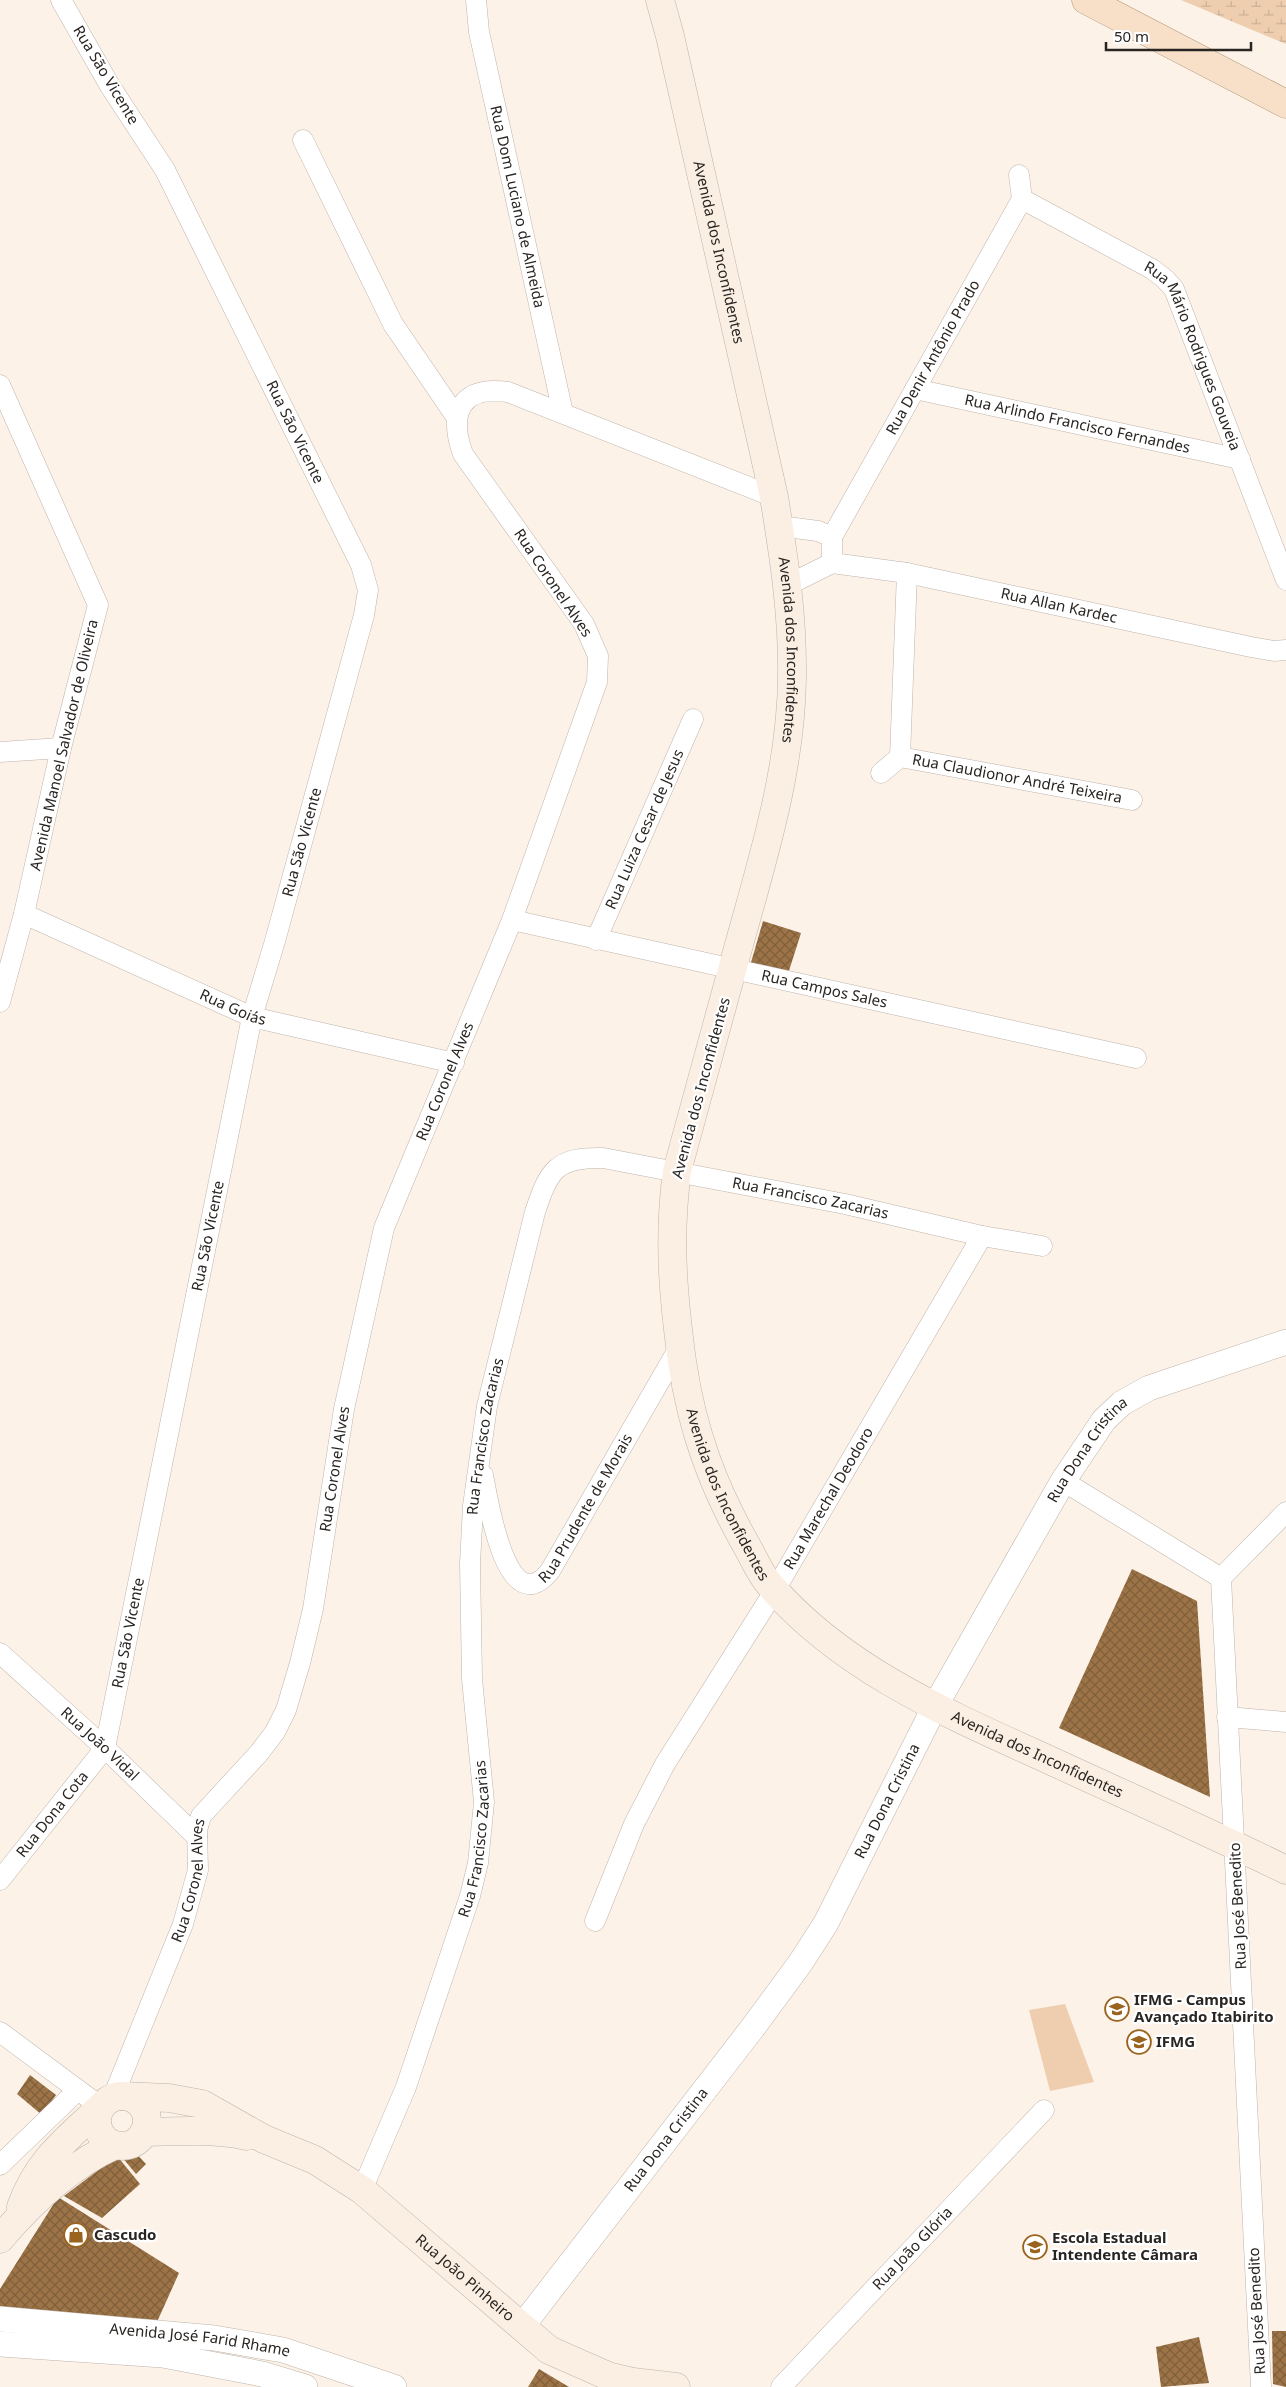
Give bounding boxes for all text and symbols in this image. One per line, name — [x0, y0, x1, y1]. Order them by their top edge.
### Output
scale bar — [1106, 20, 1251, 52]
street label: Rua São Vicente — [69, 21, 144, 128]
text: 50 m — [1114, 26, 1149, 46]
street label: Rua Dom Luciano de Almeida — [486, 103, 551, 310]
street label: Avenida dos Inconfidentes — [689, 159, 750, 345]
street label: Rua Mário Rodrigues Gouveia — [1141, 256, 1246, 453]
street label: Rua Denir Antônio Prado — [881, 276, 984, 438]
street label: Rua São Vicente — [262, 377, 329, 486]
street label: Rua Arlindo Francisco Fernandes — [963, 389, 1192, 457]
street label: Rua Coronel Alves — [510, 524, 598, 641]
street label: Avenida dos Inconfidentes — [774, 555, 803, 745]
street label: Rua Allan Kardec — [999, 582, 1119, 627]
street label: Avenida Manoel Salvador de Oliveira — [24, 617, 102, 872]
street label: Rua Luiza Cesar de Jesus — [600, 746, 688, 912]
street label: Rua Claudionor André Teixeira — [911, 748, 1124, 807]
street label: Rua São Vicente — [277, 785, 325, 899]
street label: Rua Campos Sales — [760, 964, 890, 1012]
street label: Rua Goiás — [197, 984, 268, 1029]
street label: Avenida dos Inconfidentes — [666, 995, 734, 1180]
street label: Rua Coronel Alves — [410, 1019, 478, 1143]
street label: Rua Francisco Zacarias — [731, 1172, 891, 1223]
street label: Rua São Vicente — [186, 1179, 228, 1293]
street label: Rua Francisco Zacarias — [462, 1356, 508, 1515]
street label: Rua Dona Cristina — [1042, 1391, 1130, 1506]
street label: Rua Coronel Alves — [314, 1405, 353, 1533]
street label: Avenida dos Inconfidentes — [682, 1406, 774, 1584]
street label: Rua Marechal Deodoro — [778, 1423, 877, 1573]
street label: Rua Prudente de Morais — [533, 1430, 636, 1587]
street label: Rua São Vicente — [106, 1576, 148, 1690]
street label: Rua João Vidal — [57, 1702, 144, 1785]
street label: Avenida dos Inconfidentes — [949, 1705, 1127, 1802]
street label: Rua Dona Cristina — [849, 1740, 924, 1862]
street label: Rua Francisco Zacarias — [453, 1759, 493, 1920]
street label: Rua Dona Cota — [11, 1766, 92, 1861]
street label: Rua Coronel Alves — [166, 1816, 209, 1945]
street label: Rua José Benedito — [1224, 1842, 1250, 1970]
place label: IFMG - Campus Avançado Itabirito — [1134, 1989, 1274, 2026]
school or university icon: IFMG - Campus Avançado Itabirito — [1104, 1996, 1130, 2022]
school or university icon: IFMG — [1126, 2029, 1152, 2055]
place label: IFMG — [1156, 2031, 1195, 2051]
street label: Rua Dona Cristina — [619, 2083, 712, 2195]
street label: Rua João Glória — [867, 2202, 956, 2294]
shop icon: Cascudo — [63, 2222, 89, 2248]
place label: Cascudo — [94, 2224, 157, 2244]
place label: Escola Estadual Intendente Câmara — [1052, 2227, 1198, 2264]
street label: Rua João Pinheiro — [412, 2229, 519, 2325]
school or university icon: Escola Estadual Intendente Câmara — [1022, 2234, 1048, 2260]
street label: Rua José Benedito — [1243, 2247, 1269, 2375]
street label: Avenida José Farid Rhame — [109, 2318, 293, 2361]

